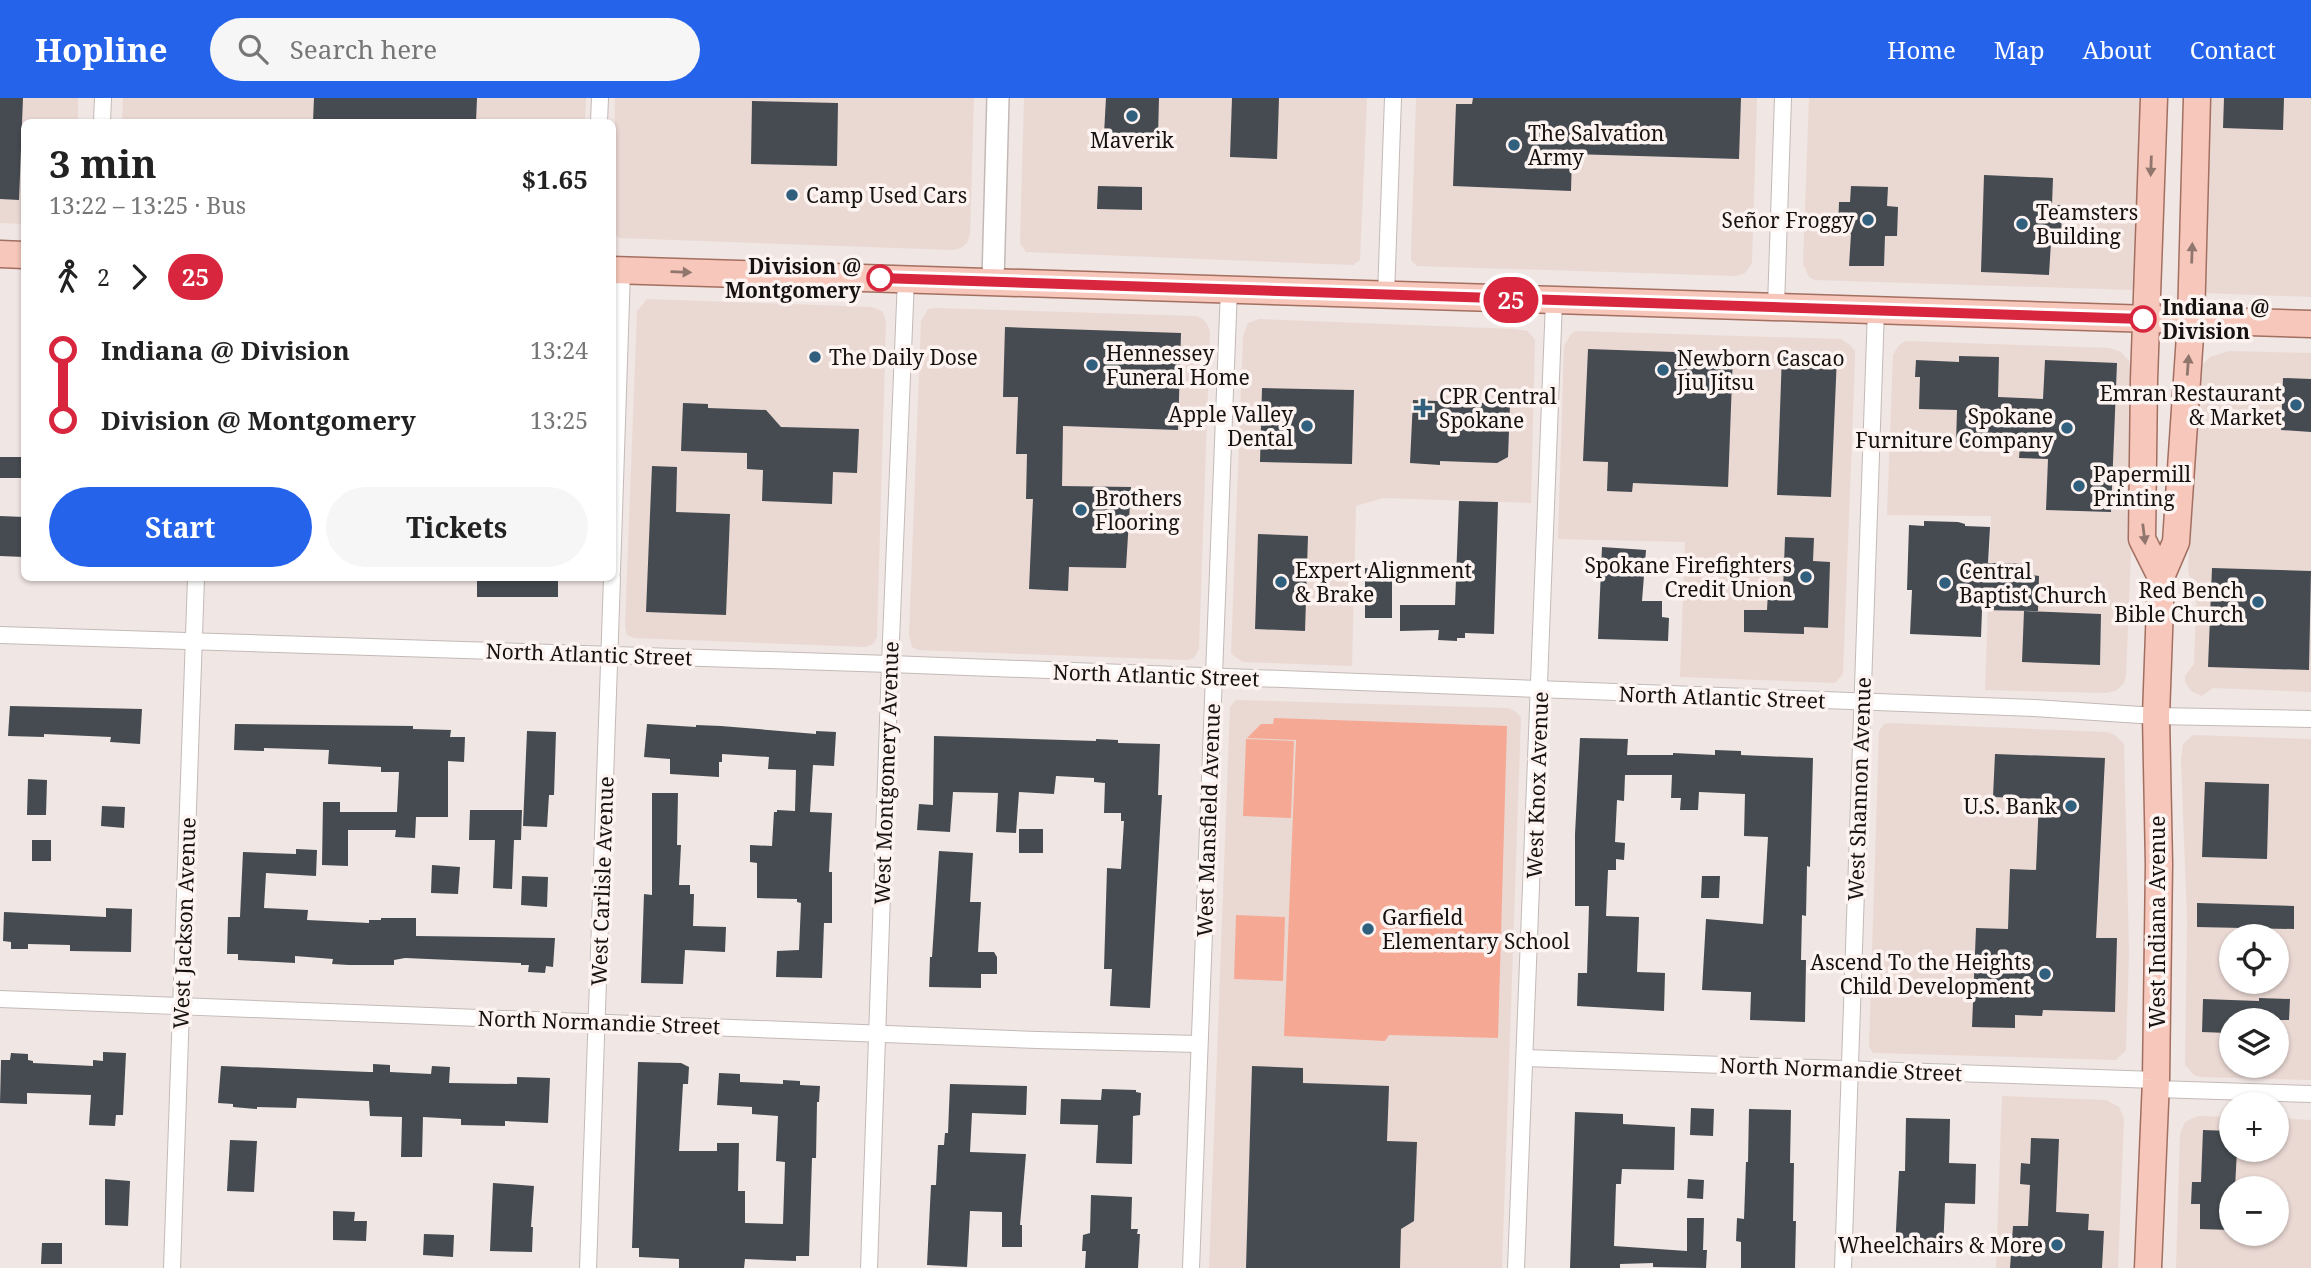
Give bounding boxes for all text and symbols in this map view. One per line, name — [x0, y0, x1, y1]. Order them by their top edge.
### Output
search box — [210, 18, 700, 81]
text: Hopline — [35, 27, 168, 72]
icon: search — [234, 30, 272, 68]
text: Search here — [290, 31, 437, 67]
text: Home — [1887, 33, 1956, 66]
text: Map — [1994, 33, 2045, 66]
text: About — [2083, 33, 2152, 66]
text: Contact — [2190, 33, 2276, 66]
marker: Maverik — [1124, 108, 1140, 124]
place label: The Salvation Army — [1528, 119, 1664, 171]
place label: Maverik — [1090, 126, 1175, 154]
text: 3 min — [49, 137, 157, 189]
marker: The Salvation Army — [1506, 137, 1522, 153]
one-way arrow — [2146, 155, 2157, 177]
text: $1.65 — [522, 161, 588, 197]
place label: Camp Used Cars — [806, 181, 967, 209]
marker: Camp Used Cars — [784, 187, 800, 203]
text: 13:22 – 13:25 · Bus — [49, 189, 246, 221]
place label: Teamsters Building — [2036, 198, 2138, 250]
place label: Señor Froggy — [1721, 206, 1854, 234]
marker: Señor Froggy — [1860, 212, 1876, 228]
marker: Teamsters Building — [2014, 216, 2030, 232]
one-way arrow — [2187, 242, 2198, 264]
place label: Division @ Montgomery — [725, 252, 862, 304]
icon: walk — [49, 258, 87, 296]
icon: forward — [120, 258, 158, 296]
text: 25 — [182, 260, 209, 293]
text: 2 — [97, 261, 110, 293]
marker: Division @ Montgomery — [867, 265, 893, 291]
one-way arrow — [670, 266, 692, 277]
line badge: 25 — [1480, 277, 1542, 323]
text: 25 — [1497, 283, 1525, 316]
place label: Indiana @ Division — [2162, 293, 2269, 345]
marker: Indiana @ Division — [2130, 306, 2156, 332]
text: Indiana @ Division — [101, 332, 350, 368]
text: 13:24 — [530, 334, 588, 366]
place label: Hennessey Funeral Home — [1106, 339, 1250, 391]
place label: The Daily Dose — [829, 343, 978, 371]
place label: Newborn Cascao Jiu Jitsu — [1676, 344, 1845, 396]
marker: The Daily Dose — [807, 349, 823, 365]
one-way arrow — [2183, 354, 2194, 376]
marker: Hennessey Funeral Home — [1084, 357, 1100, 373]
marker: Newborn Cascao Jiu Jitsu — [1655, 362, 1671, 378]
place label: Emran Restaurant & Market — [2100, 379, 2282, 431]
place label: CPR Central Spokane — [1439, 382, 1557, 434]
marker: Emran Restaurant & Market — [2288, 397, 2304, 413]
marker: CPR Central Spokane — [1413, 398, 1433, 418]
place label: Apple Valley Dental — [1168, 400, 1293, 452]
text: Division @ Montgomery — [101, 402, 416, 438]
place label: Spokane Furniture Company — [1855, 402, 2053, 454]
text: 13:25 — [530, 404, 588, 436]
marker: Apple Valley Dental — [1299, 418, 1315, 434]
marker: Spokane Furniture Company — [2059, 420, 2075, 436]
place label: Papermill Printing — [2093, 460, 2192, 512]
marker: Papermill Printing — [2071, 478, 2087, 494]
place label: Brothers Flooring — [1095, 484, 1182, 536]
button: Start — [49, 487, 312, 567]
button: Tickets — [326, 487, 588, 567]
marker: Brothers Flooring — [1073, 502, 1089, 518]
one-way arrow — [2139, 523, 2150, 545]
place label: Spokane Firefighters Credit Union — [1584, 551, 1792, 603]
place label: Expert Alignment & Brake — [1295, 556, 1472, 608]
place label: Central Baptist Church — [1959, 557, 2107, 609]
marker: Spokane Firefighters Credit Union — [1798, 569, 1814, 585]
marker: Expert Alignment & Brake — [1273, 574, 1289, 590]
marker: Central Baptist Church — [1937, 575, 1953, 591]
place label: Red Bench Bible Church — [2114, 576, 2244, 628]
marker: Red Bench Bible Church — [2250, 594, 2266, 610]
street label: North Atlantic Street — [485, 636, 693, 672]
street label: West Montgomery Avenue — [867, 641, 905, 905]
street label: North Atlantic Street — [1052, 657, 1260, 693]
street label: West Shannon Avenue — [1841, 677, 1877, 901]
street label: North Atlantic Street — [1618, 679, 1826, 715]
street label: West Knox Avenue — [1520, 691, 1554, 879]
street label: West Mansfield Avenue — [1190, 703, 1226, 937]
street label: West Carlisle Avenue — [584, 776, 620, 986]
place label: U.S. Bank — [1964, 792, 2058, 820]
marker: U.S. Bank — [2063, 798, 2079, 814]
street label: West Indiana Avenue — [2143, 816, 2171, 1028]
street label: West Jackson Avenue — [166, 817, 202, 1029]
place label: Garfield Elementary School — [1382, 903, 1570, 955]
marker: Garfield Elementary School — [1360, 921, 1376, 937]
map controls — [2219, 924, 2289, 1246]
button: locate — [2219, 924, 2289, 994]
place label: Ascend To the Heights Child Development — [1810, 948, 2031, 1000]
marker: Ascend To the Heights Child Development — [2037, 966, 2053, 982]
street label: North Normandie Street — [477, 1004, 721, 1040]
button: layers — [2219, 1008, 2289, 1078]
street label: North Normandie Street — [1719, 1051, 1963, 1087]
button: + — [2219, 1092, 2289, 1162]
button: − — [2219, 1176, 2289, 1246]
place label: Wheelchairs & More — [1838, 1231, 2043, 1259]
marker: Wheelchairs & More — [2049, 1237, 2065, 1253]

